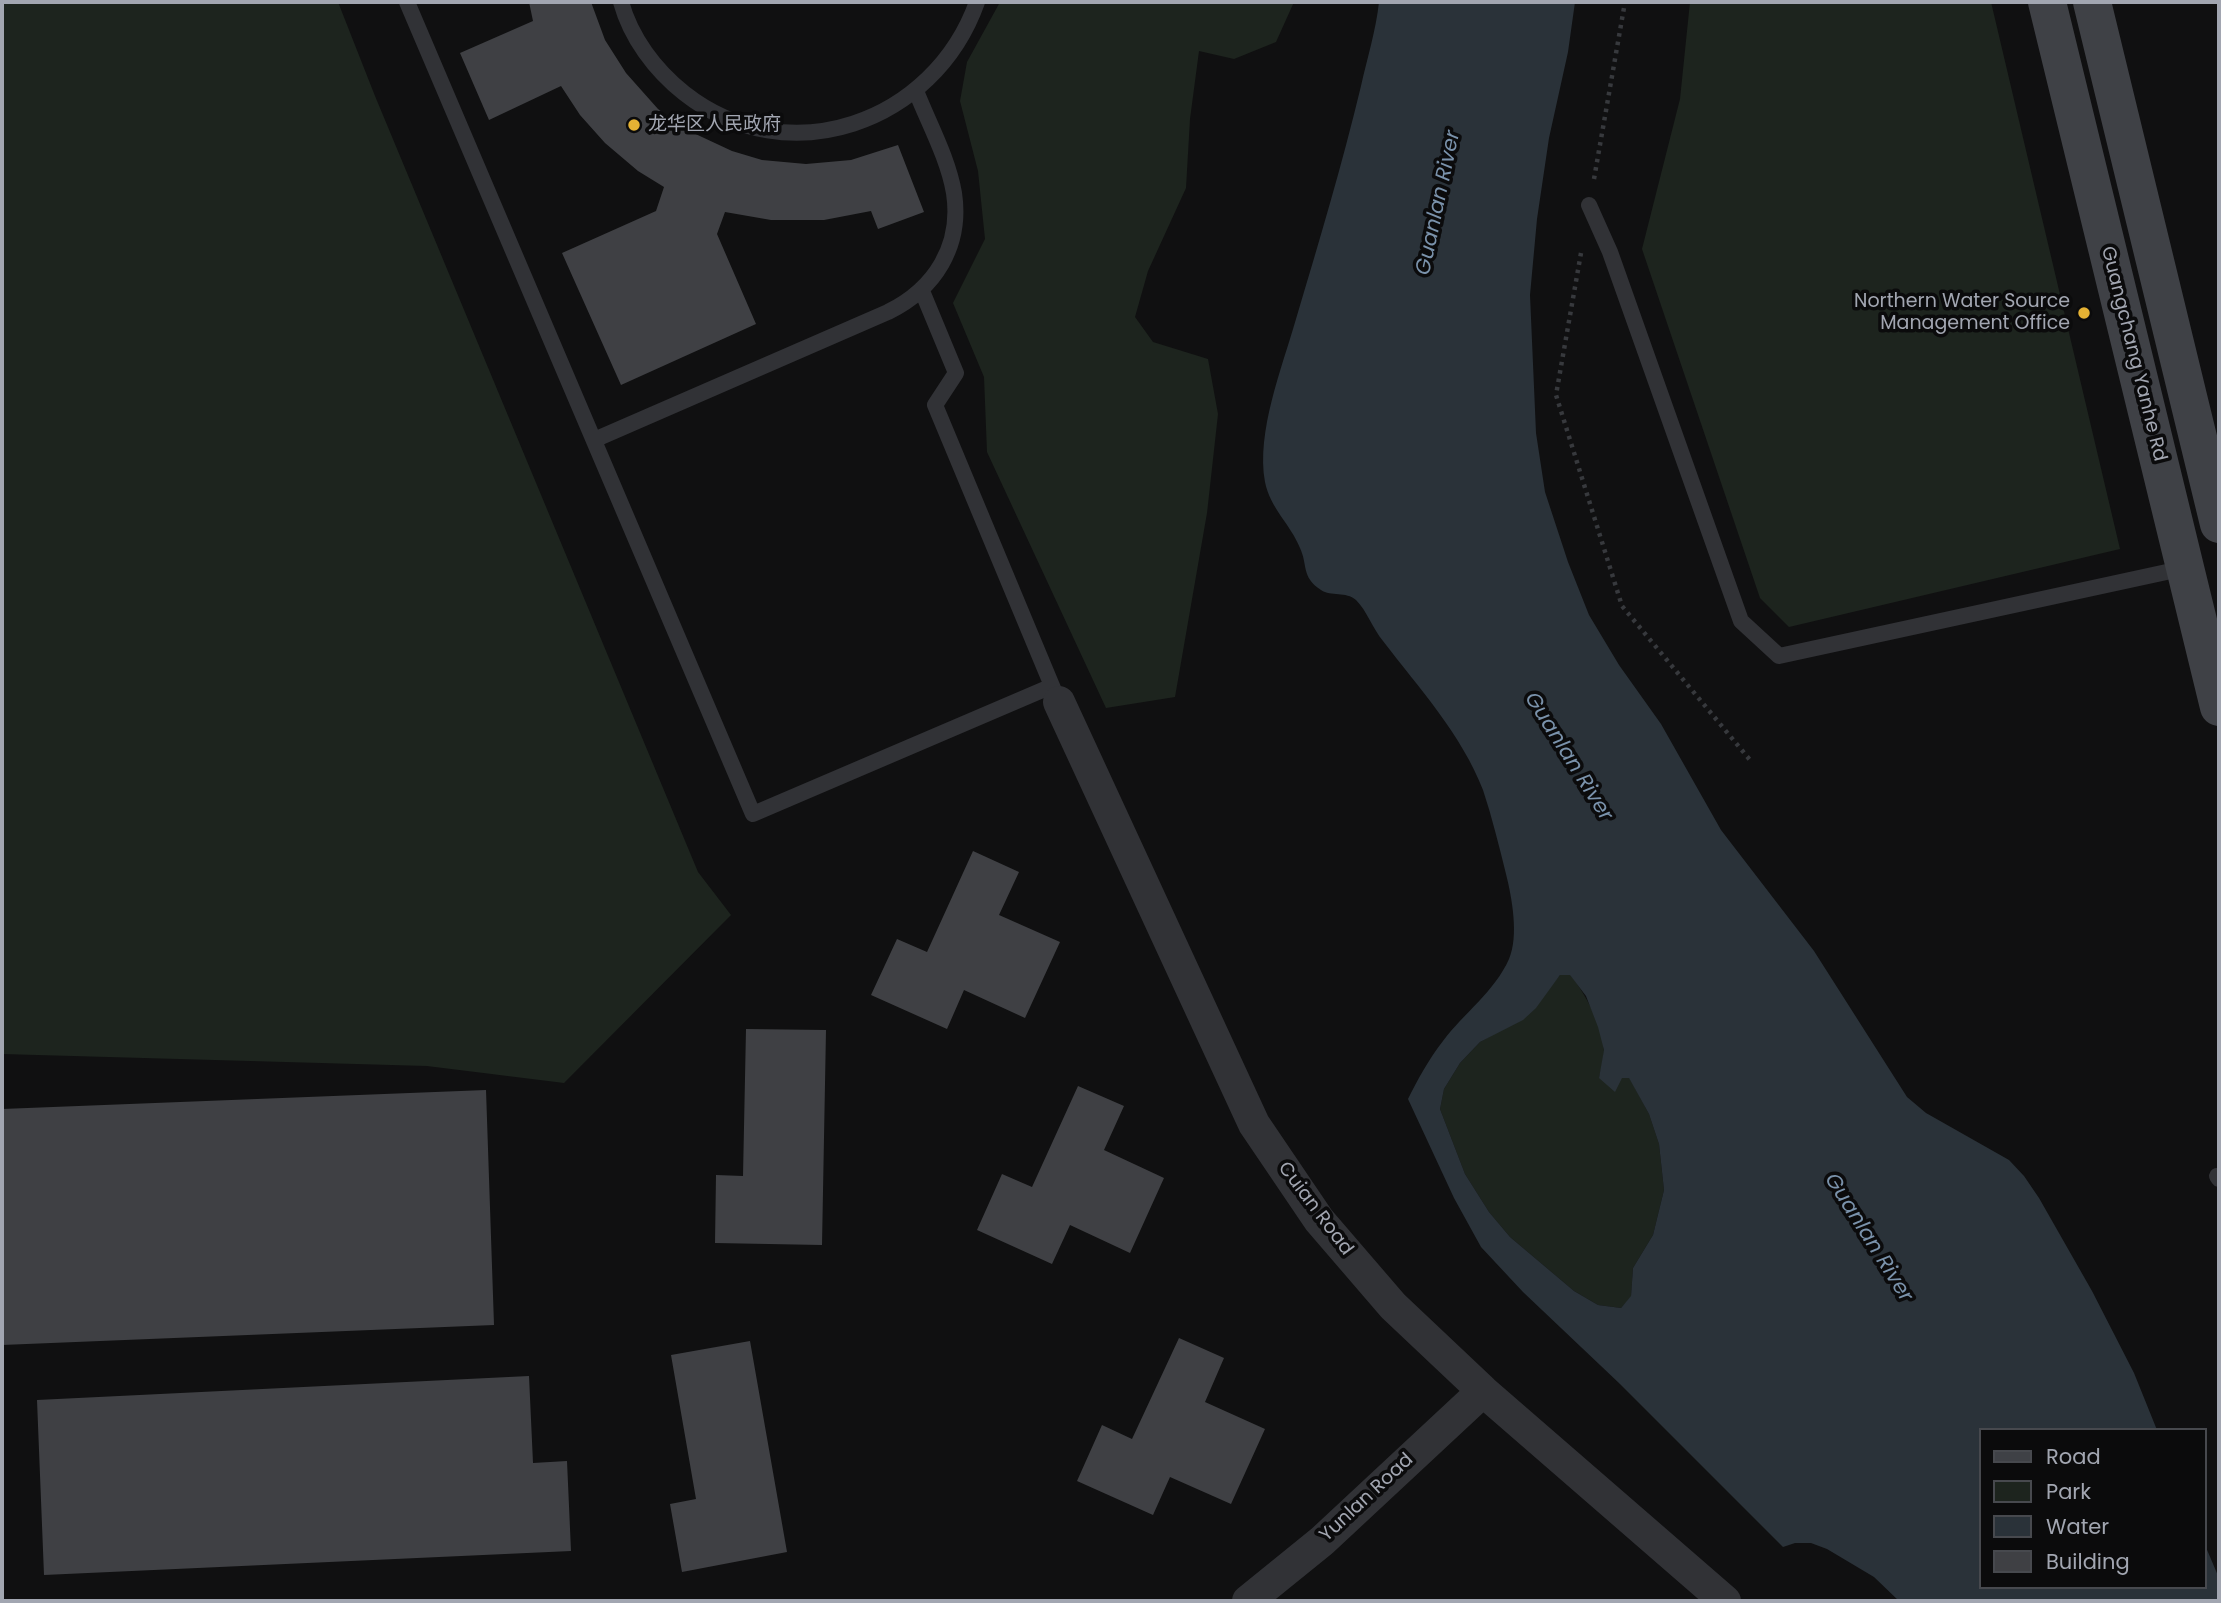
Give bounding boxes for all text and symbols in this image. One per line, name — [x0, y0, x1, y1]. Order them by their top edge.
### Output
place label: 龙华区人民政府 — [648, 114, 781, 136]
marker: 龙华区人民政府 — [626, 117, 642, 133]
water label: Guanlan River — [1411, 128, 1467, 278]
street label: Guangchang Yanhe Rd — [2095, 244, 2171, 464]
place label: Northern Water Source Management Office — [1854, 291, 2070, 335]
marker: Northern Water Source Management Office — [2076, 305, 2092, 321]
water label: Guanlan River — [1518, 688, 1618, 826]
street label: Cuian Road — [1273, 1158, 1357, 1260]
water label: Guanlan River — [1818, 1169, 1918, 1307]
legend — [1980, 1428, 2207, 1589]
text: Road — [2046, 1442, 2101, 1471]
street label: Yunlan Road — [1316, 1449, 1418, 1547]
text: Park — [2046, 1477, 2091, 1506]
text: Water — [2046, 1512, 2109, 1541]
text: Building — [2046, 1547, 2130, 1576]

